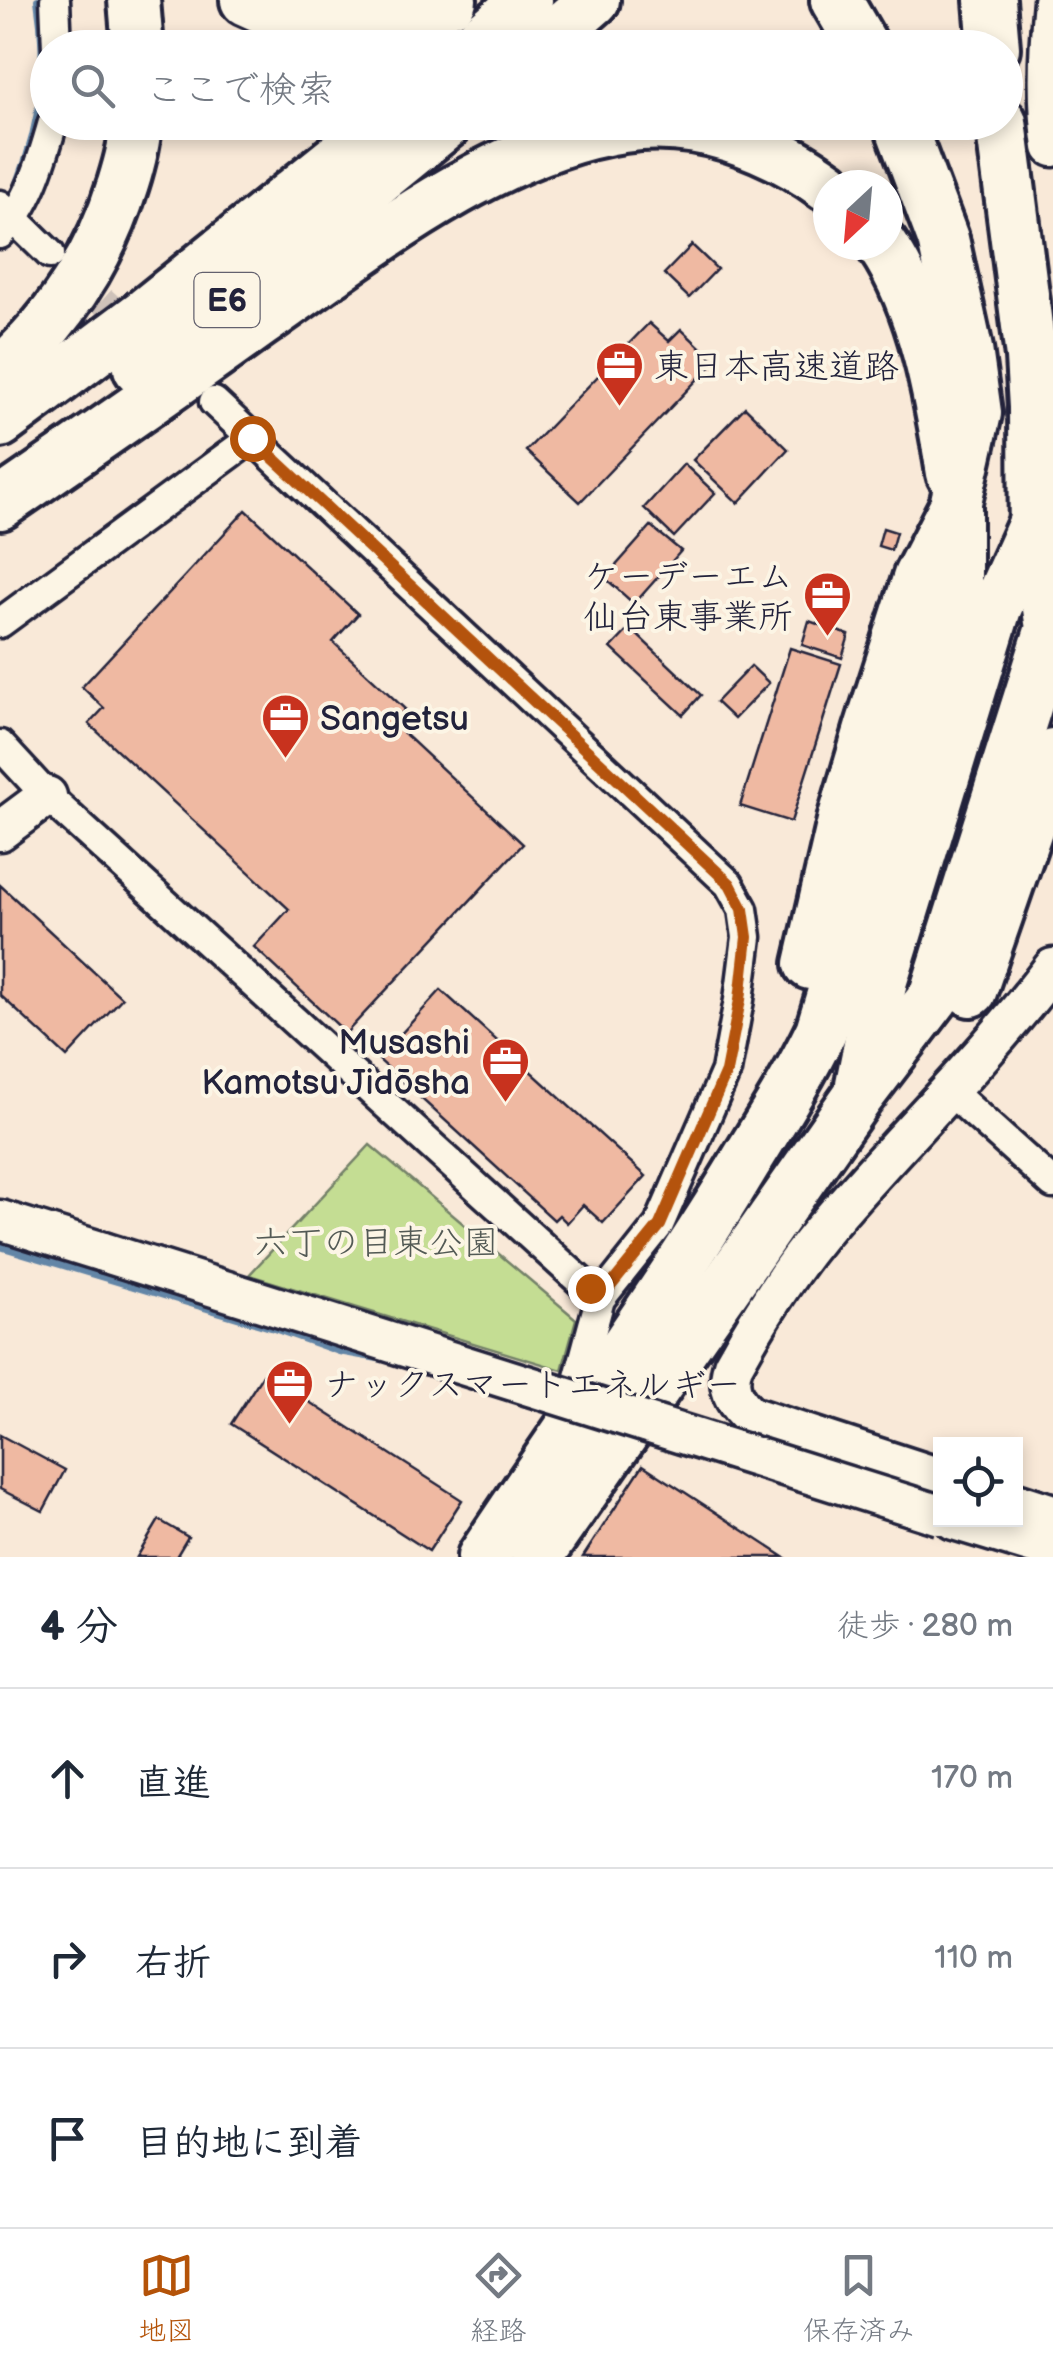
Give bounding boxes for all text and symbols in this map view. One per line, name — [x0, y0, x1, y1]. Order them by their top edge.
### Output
search box — [30, 30, 1023, 140]
icon: search — [65, 58, 120, 113]
text: ここで検索 — [145, 68, 335, 113]
north arrow — [813, 170, 903, 260]
road number: E6 — [194, 273, 260, 327]
office icon: 東日本高速道路 — [593, 340, 645, 408]
place label: 東日本高速道路 — [654, 346, 899, 389]
route start — [230, 416, 276, 462]
place label: ケーデーエム 仙台東事業所 — [583, 556, 793, 639]
office icon: ケーデーエム 仙台東事業所 — [802, 570, 854, 638]
office icon: Sangetsu — [259, 692, 311, 760]
place label: Sangetsu — [320, 698, 469, 741]
place label: Musashi Kamotsu Jidōsha — [201, 1022, 470, 1105]
office icon: Musashi Kamotsu Jidōsha — [479, 1036, 531, 1104]
park label: 六丁の目東公園 — [253, 1222, 499, 1265]
route end — [568, 1266, 614, 1312]
office icon: ナックスマートエネルギー — [263, 1358, 315, 1426]
place label: ナックスマートエネルギー — [324, 1364, 741, 1407]
map controls — [933, 1437, 1023, 1527]
button: locate — [933, 1437, 1023, 1527]
text: 4 分 — [40, 1602, 118, 1653]
text: 徒歩 · 280 m — [837, 1607, 1013, 1646]
icon: ahead — [40, 1751, 95, 1806]
text: 170 m — [931, 1759, 1013, 1798]
text: 直進 — [135, 1761, 211, 1806]
icon: right — [40, 1931, 95, 1986]
text: 110 m — [934, 1939, 1013, 1978]
text: 右折 — [135, 1941, 211, 1986]
icon: arrive — [40, 2111, 95, 2166]
text: 目的地に到着 — [135, 2121, 363, 2166]
tab: 地図 — [138, 2248, 194, 2348]
tab: 経路 — [470, 2248, 527, 2348]
tab: 保存済み — [803, 2248, 915, 2348]

